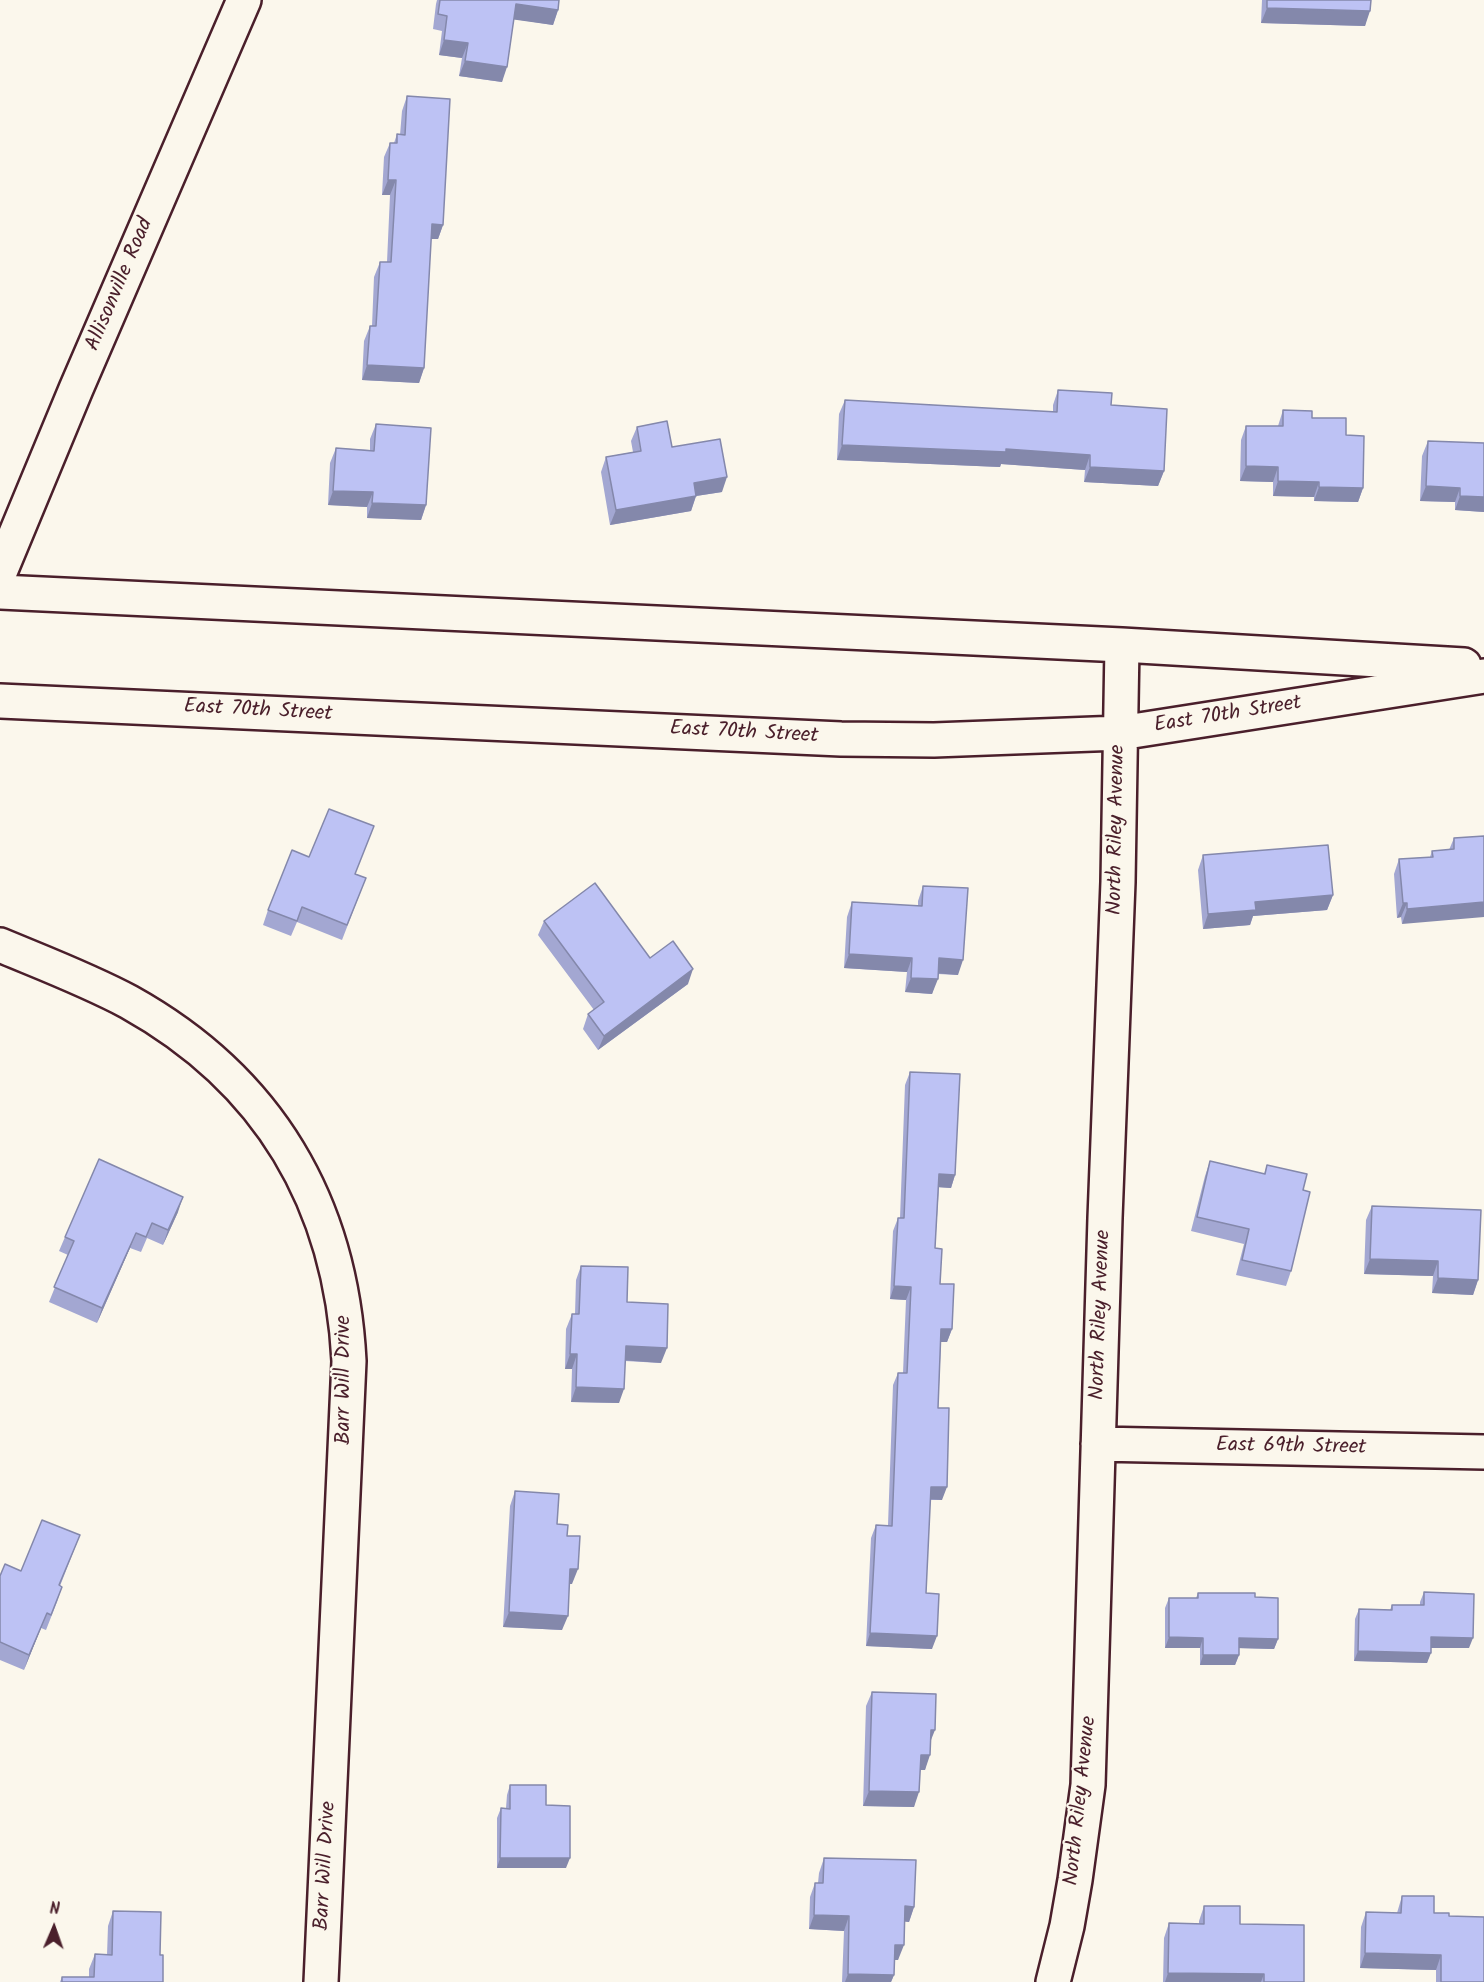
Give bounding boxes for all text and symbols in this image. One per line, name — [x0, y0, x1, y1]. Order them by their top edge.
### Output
street label: Allisonville Road — [82, 215, 160, 355]
street label: East 70th Street — [1153, 692, 1303, 740]
street label: East 70th Street — [183, 696, 333, 728]
street label: East 70th Street — [669, 718, 819, 750]
street label: North Riley Avenue — [1104, 745, 1132, 915]
street label: North Riley Avenue — [1086, 1229, 1118, 1401]
street label: Barr Will Drive — [332, 1315, 358, 1445]
street label: East 69th Street — [1215, 1434, 1367, 1462]
street label: North Riley Avenue — [1061, 1715, 1103, 1887]
street label: Barr Will Drive — [311, 1801, 343, 1931]
text: N — [49, 1897, 60, 1922]
north arrow — [24, 1898, 84, 1958]

